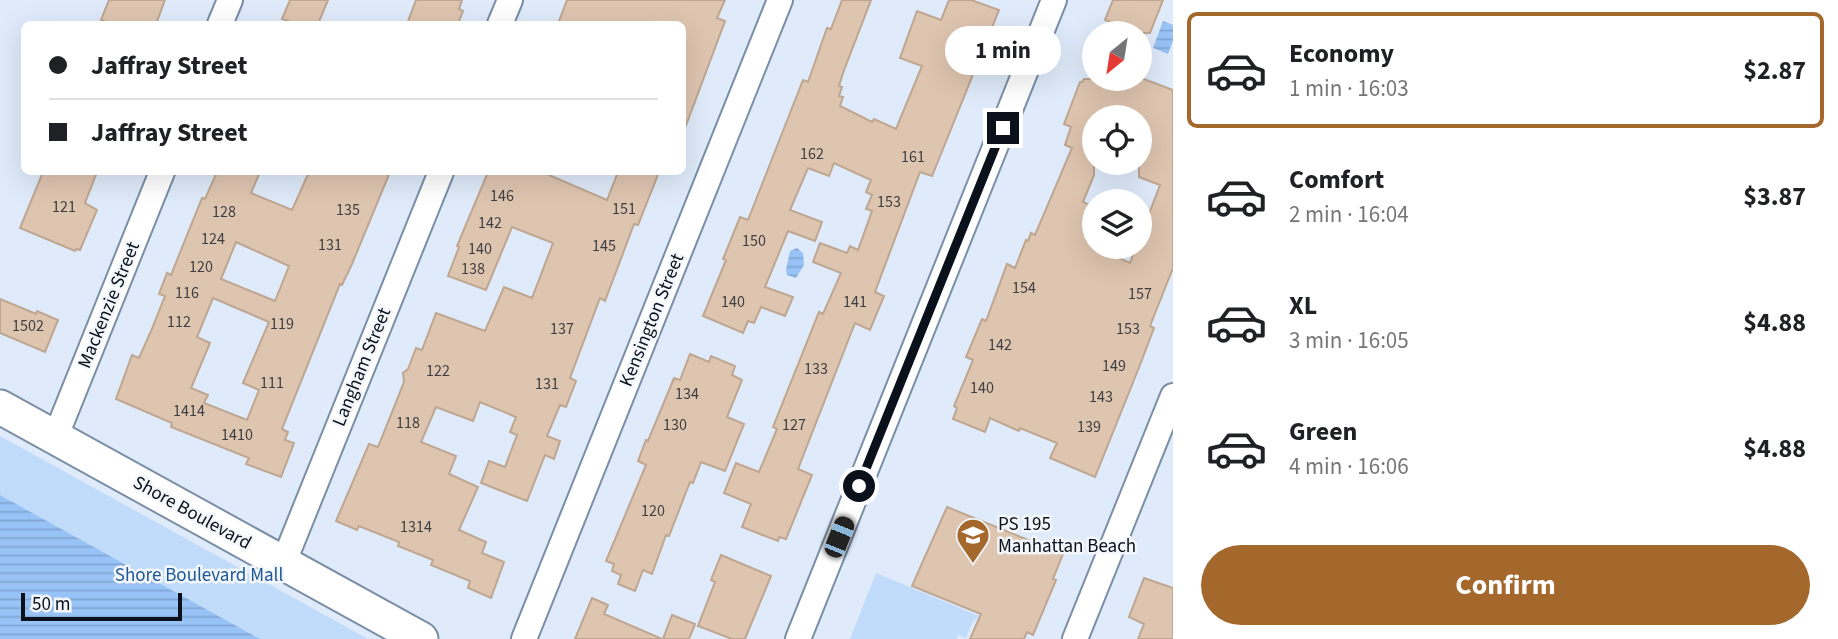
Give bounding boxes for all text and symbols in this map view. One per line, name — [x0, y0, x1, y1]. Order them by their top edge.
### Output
north arrow — [1082, 21, 1152, 91]
map controls — [1082, 21, 1152, 259]
callout: 1 min — [945, 26, 1061, 76]
text: 1 min — [975, 34, 1031, 67]
text: Economy — [1289, 35, 1394, 72]
icon: car — [1205, 39, 1268, 102]
text: Jaffray Street — [91, 47, 247, 84]
text: $2.87 — [1743, 52, 1806, 89]
text: 1 min · 16:03 — [1289, 72, 1409, 105]
button: locate — [1082, 105, 1152, 175]
route end — [987, 112, 1019, 144]
text: Jaffray Street — [91, 114, 247, 151]
house number: 162 — [800, 143, 824, 165]
house number: 161 — [901, 146, 925, 168]
text: Comfort — [1289, 161, 1384, 198]
icon: car — [1205, 165, 1268, 228]
text: $3.87 — [1743, 178, 1806, 215]
house number: 146 — [490, 185, 514, 207]
button: layers — [1082, 189, 1152, 259]
house number: 153 — [877, 191, 901, 213]
house number: 121 — [52, 196, 76, 218]
house number: 151 — [612, 198, 636, 220]
text: 2 min · 16:04 — [1289, 198, 1409, 231]
house number: 135 — [336, 199, 360, 221]
house number: 128 — [212, 201, 236, 223]
house number: 142 — [478, 212, 502, 234]
house number: 124 — [201, 228, 225, 250]
house number: 150 — [742, 230, 766, 252]
house number: 131 — [318, 234, 342, 256]
house number: 145 — [592, 235, 616, 257]
street label: Mackenzie Street — [71, 237, 147, 372]
house number: 140 — [468, 238, 492, 260]
street label: Kensington Street — [613, 249, 691, 391]
house number: 120 — [189, 256, 213, 278]
house number: 138 — [461, 258, 485, 280]
house number: 154 — [1012, 277, 1036, 299]
house number: 116 — [175, 282, 199, 304]
house number: 157 — [1128, 283, 1152, 305]
text: XL — [1289, 287, 1317, 324]
house number: 140 — [721, 291, 745, 313]
house number: 141 — [843, 291, 867, 313]
icon: car — [1205, 291, 1268, 354]
street label: Langham Street — [326, 303, 398, 430]
text: $4.88 — [1743, 304, 1806, 341]
house number: 112 — [167, 311, 191, 333]
house number: 119 — [270, 313, 294, 335]
house number: 1502 — [12, 315, 44, 337]
house number: 137 — [550, 318, 574, 340]
house number: 153 — [1116, 318, 1140, 340]
text: 3 min · 16:05 — [1289, 324, 1409, 357]
house number: 142 — [988, 334, 1012, 356]
house number: 149 — [1102, 355, 1126, 377]
house number: 133 — [804, 358, 828, 380]
house number: 122 — [426, 360, 450, 382]
house number: 111 — [260, 372, 284, 394]
house number: 131 — [535, 373, 559, 395]
house number: 140 — [970, 377, 994, 399]
house number: 134 — [675, 383, 699, 405]
house number: 143 — [1089, 386, 1113, 408]
house number: 1414 — [173, 400, 205, 422]
house number: 118 — [396, 412, 420, 434]
text: Green — [1289, 413, 1357, 450]
house number: 130 — [663, 414, 687, 436]
house number: 127 — [782, 414, 806, 436]
house number: 139 — [1077, 416, 1101, 438]
icon: car — [1205, 417, 1268, 480]
house number: 1410 — [221, 424, 253, 446]
text: $4.88 — [1743, 430, 1806, 467]
text: 4 min · 16:06 — [1289, 450, 1409, 483]
street label: Shore Boulevard — [128, 469, 256, 557]
route start — [843, 470, 875, 502]
house number: 120 — [641, 500, 665, 522]
place label: PS 195 Manhattan Beach — [998, 511, 1136, 560]
car — [822, 514, 857, 560]
house number: 1314 — [400, 516, 432, 538]
school or university icon: PS 195 Manhattan Beach — [954, 516, 992, 565]
button: Confirm — [1201, 545, 1810, 625]
park label: Shore Boulevard Mall — [115, 562, 283, 589]
scale bar — [21, 590, 182, 622]
text: 50 m — [32, 591, 70, 618]

